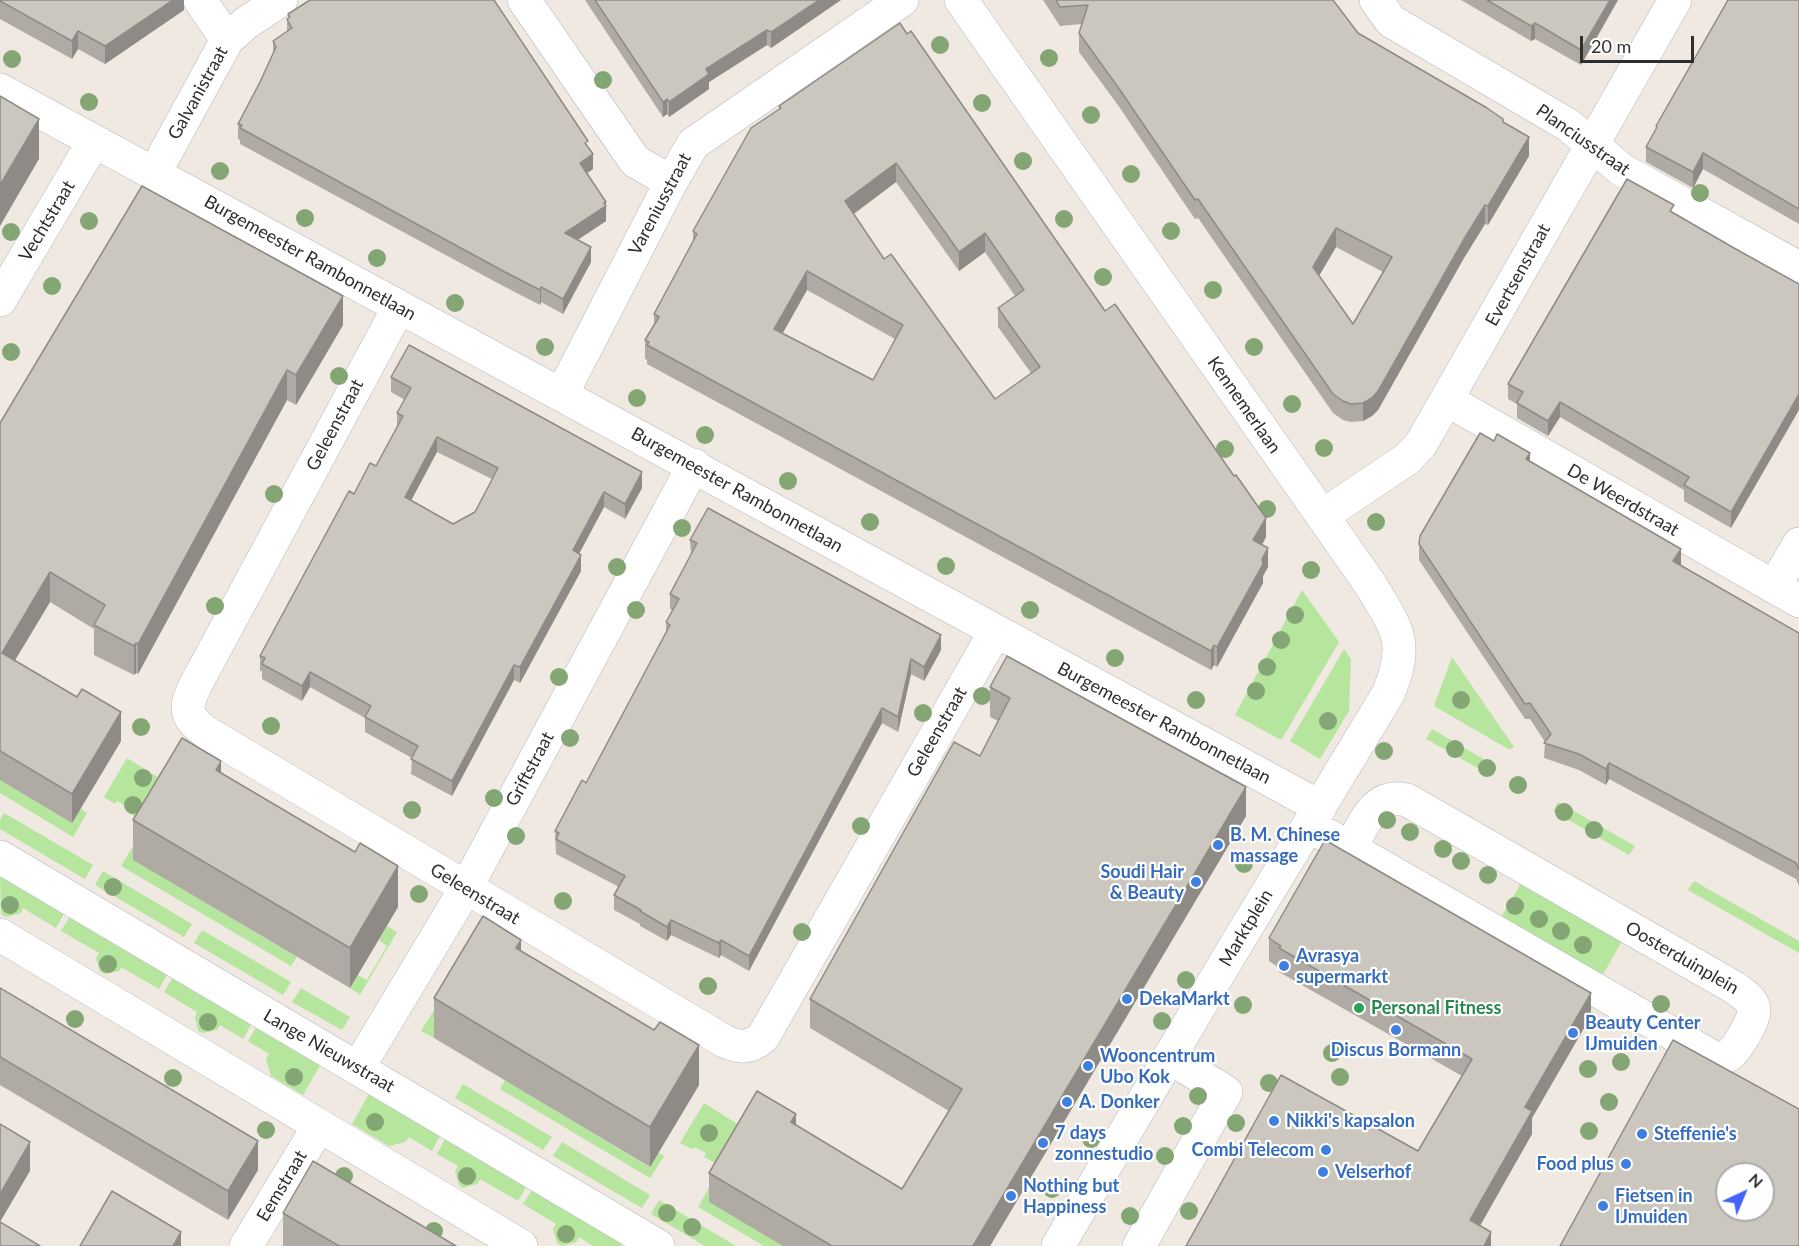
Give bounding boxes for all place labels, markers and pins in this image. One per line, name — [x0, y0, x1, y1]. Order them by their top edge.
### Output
place label: B. M. Chinese massage — [1230, 824, 1340, 866]
marker: B. M. Chinese massage — [1211, 838, 1225, 852]
place label: Soudi Hair & Beauty — [1100, 861, 1184, 904]
marker: Soudi Hair & Beauty — [1189, 875, 1203, 889]
place label: Avrasya supermarkt — [1296, 945, 1388, 988]
marker: Avrasya supermarkt — [1277, 959, 1291, 973]
place label: DekaMarkt — [1139, 988, 1230, 1010]
marker: DekaMarkt — [1120, 992, 1134, 1006]
place label: Personal Fitness — [1371, 997, 1501, 1019]
marker: Personal Fitness — [1352, 1001, 1366, 1015]
place label: Beauty Center IJmuiden — [1585, 1012, 1700, 1054]
marker: Discus Bormann — [1389, 1023, 1403, 1037]
marker: Beauty Center IJmuiden — [1566, 1026, 1580, 1040]
place label: Discus Bormann — [1331, 1039, 1461, 1061]
place label: Wooncentrum Ubo Kok — [1100, 1045, 1215, 1088]
marker: Wooncentrum Ubo Kok — [1081, 1059, 1095, 1073]
place label: A. Donker — [1079, 1091, 1160, 1113]
marker: A. Donker — [1060, 1095, 1074, 1109]
place label: Nikki's kapsalon — [1286, 1110, 1415, 1132]
marker: Nikki's kapsalon — [1267, 1114, 1281, 1128]
place label: 7 days zonnestudio — [1055, 1122, 1153, 1164]
place label: Steffenie's — [1654, 1123, 1737, 1145]
marker: Steffenie's — [1635, 1127, 1649, 1141]
marker: 7 days zonnestudio — [1036, 1136, 1050, 1150]
place label: Combi Telecom — [1191, 1139, 1314, 1161]
marker: Combi Telecom — [1319, 1143, 1333, 1157]
place label: Food plus — [1537, 1153, 1614, 1175]
marker: Food plus — [1619, 1157, 1633, 1171]
place label: Velserhof — [1335, 1161, 1411, 1183]
marker: Velserhof — [1316, 1165, 1330, 1179]
place label: Nothing but Happiness — [1023, 1175, 1119, 1218]
place label: Fietsen in IJmuiden — [1615, 1185, 1693, 1228]
marker: Nothing but Happiness — [1004, 1189, 1018, 1203]
marker: Fietsen in IJmuiden — [1596, 1199, 1610, 1213]

